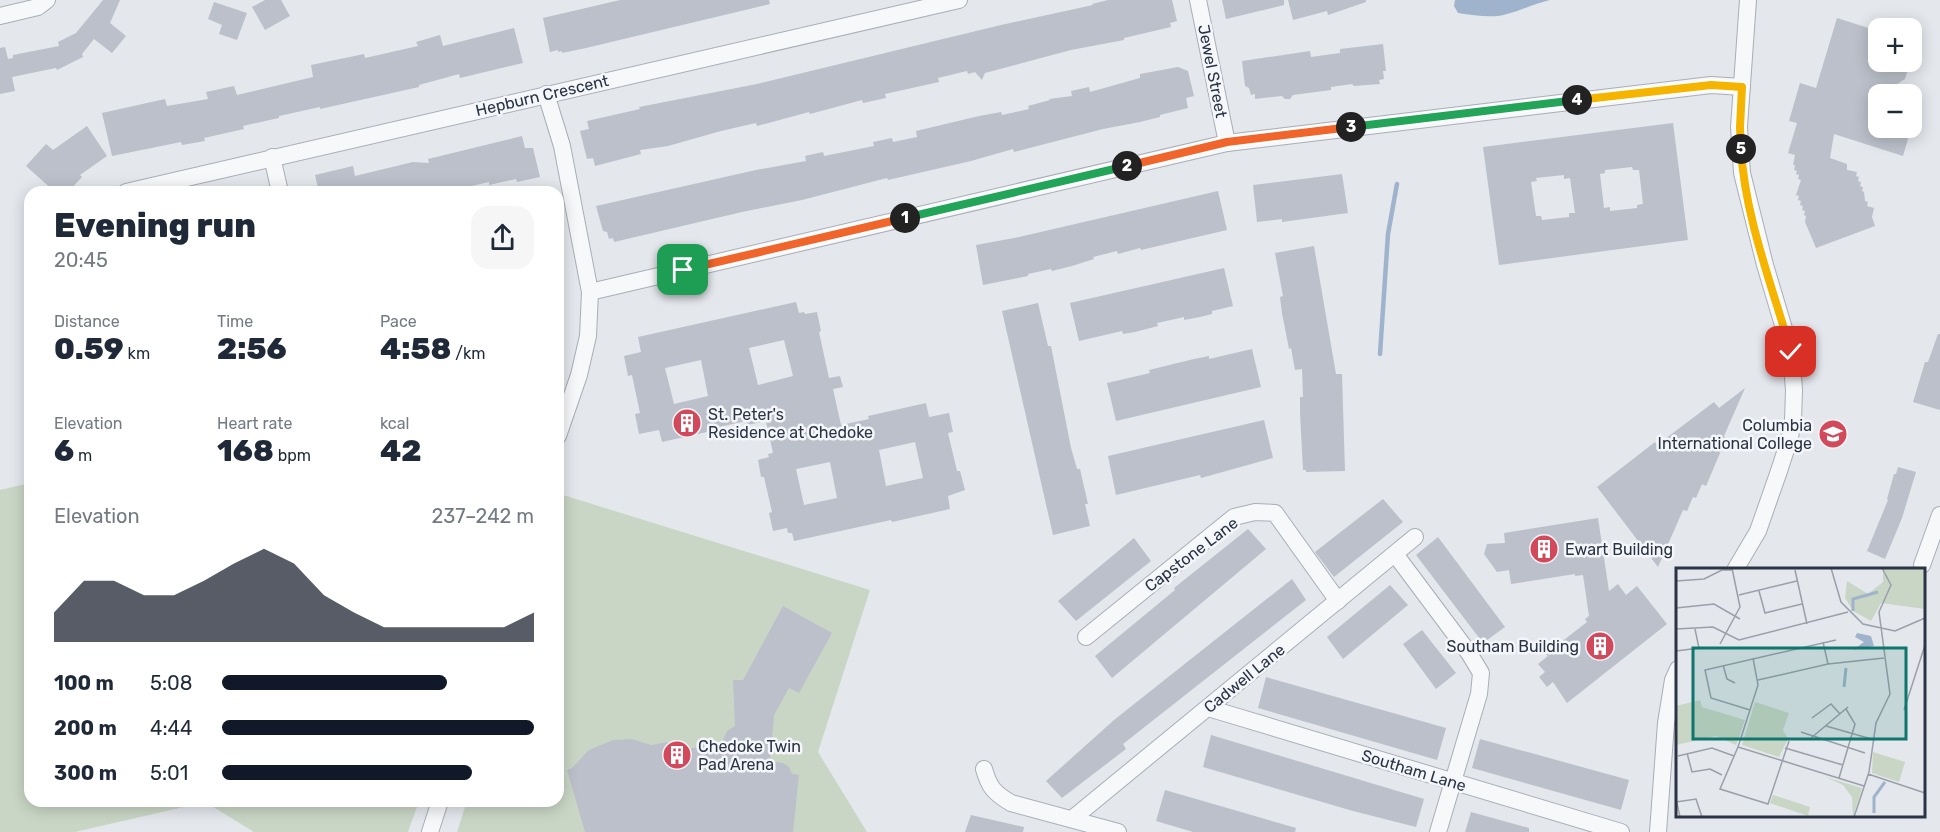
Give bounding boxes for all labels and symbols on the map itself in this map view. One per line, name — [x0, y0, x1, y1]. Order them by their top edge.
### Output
street label: Jewel Street — [1194, 23, 1231, 119]
street label: Hepburn Crescent — [474, 71, 611, 120]
pin: 4 — [1562, 85, 1592, 115]
pin: 3 — [1336, 112, 1366, 142]
pin: 5 — [1726, 134, 1756, 164]
pin: 2 — [1112, 151, 1142, 181]
pin: 1 — [890, 203, 920, 233]
pin — [657, 244, 708, 295]
pin — [1765, 326, 1816, 377]
place label: St. Peter's Residence at Chedoke — [708, 405, 873, 442]
building icon: St. Peter's Residence at Chedoke — [671, 407, 703, 439]
place label: Columbia International College — [1658, 416, 1812, 453]
school or university icon: Columbia International College — [1817, 418, 1849, 450]
street label: Capstone Lane — [1141, 513, 1242, 596]
building icon: Ewart Building — [1528, 533, 1560, 565]
place label: Ewart Building — [1565, 540, 1673, 559]
inset map — [1676, 568, 1925, 817]
building icon: Southam Building — [1584, 630, 1616, 662]
place label: Southam Building — [1447, 637, 1579, 656]
street label: Cadwell Lane — [1200, 640, 1289, 717]
place label: Chedoke Twin Pad Arena — [698, 737, 801, 774]
building icon: Chedoke Twin Pad Arena — [661, 739, 693, 771]
street label: Southam Lane — [1359, 746, 1468, 795]

